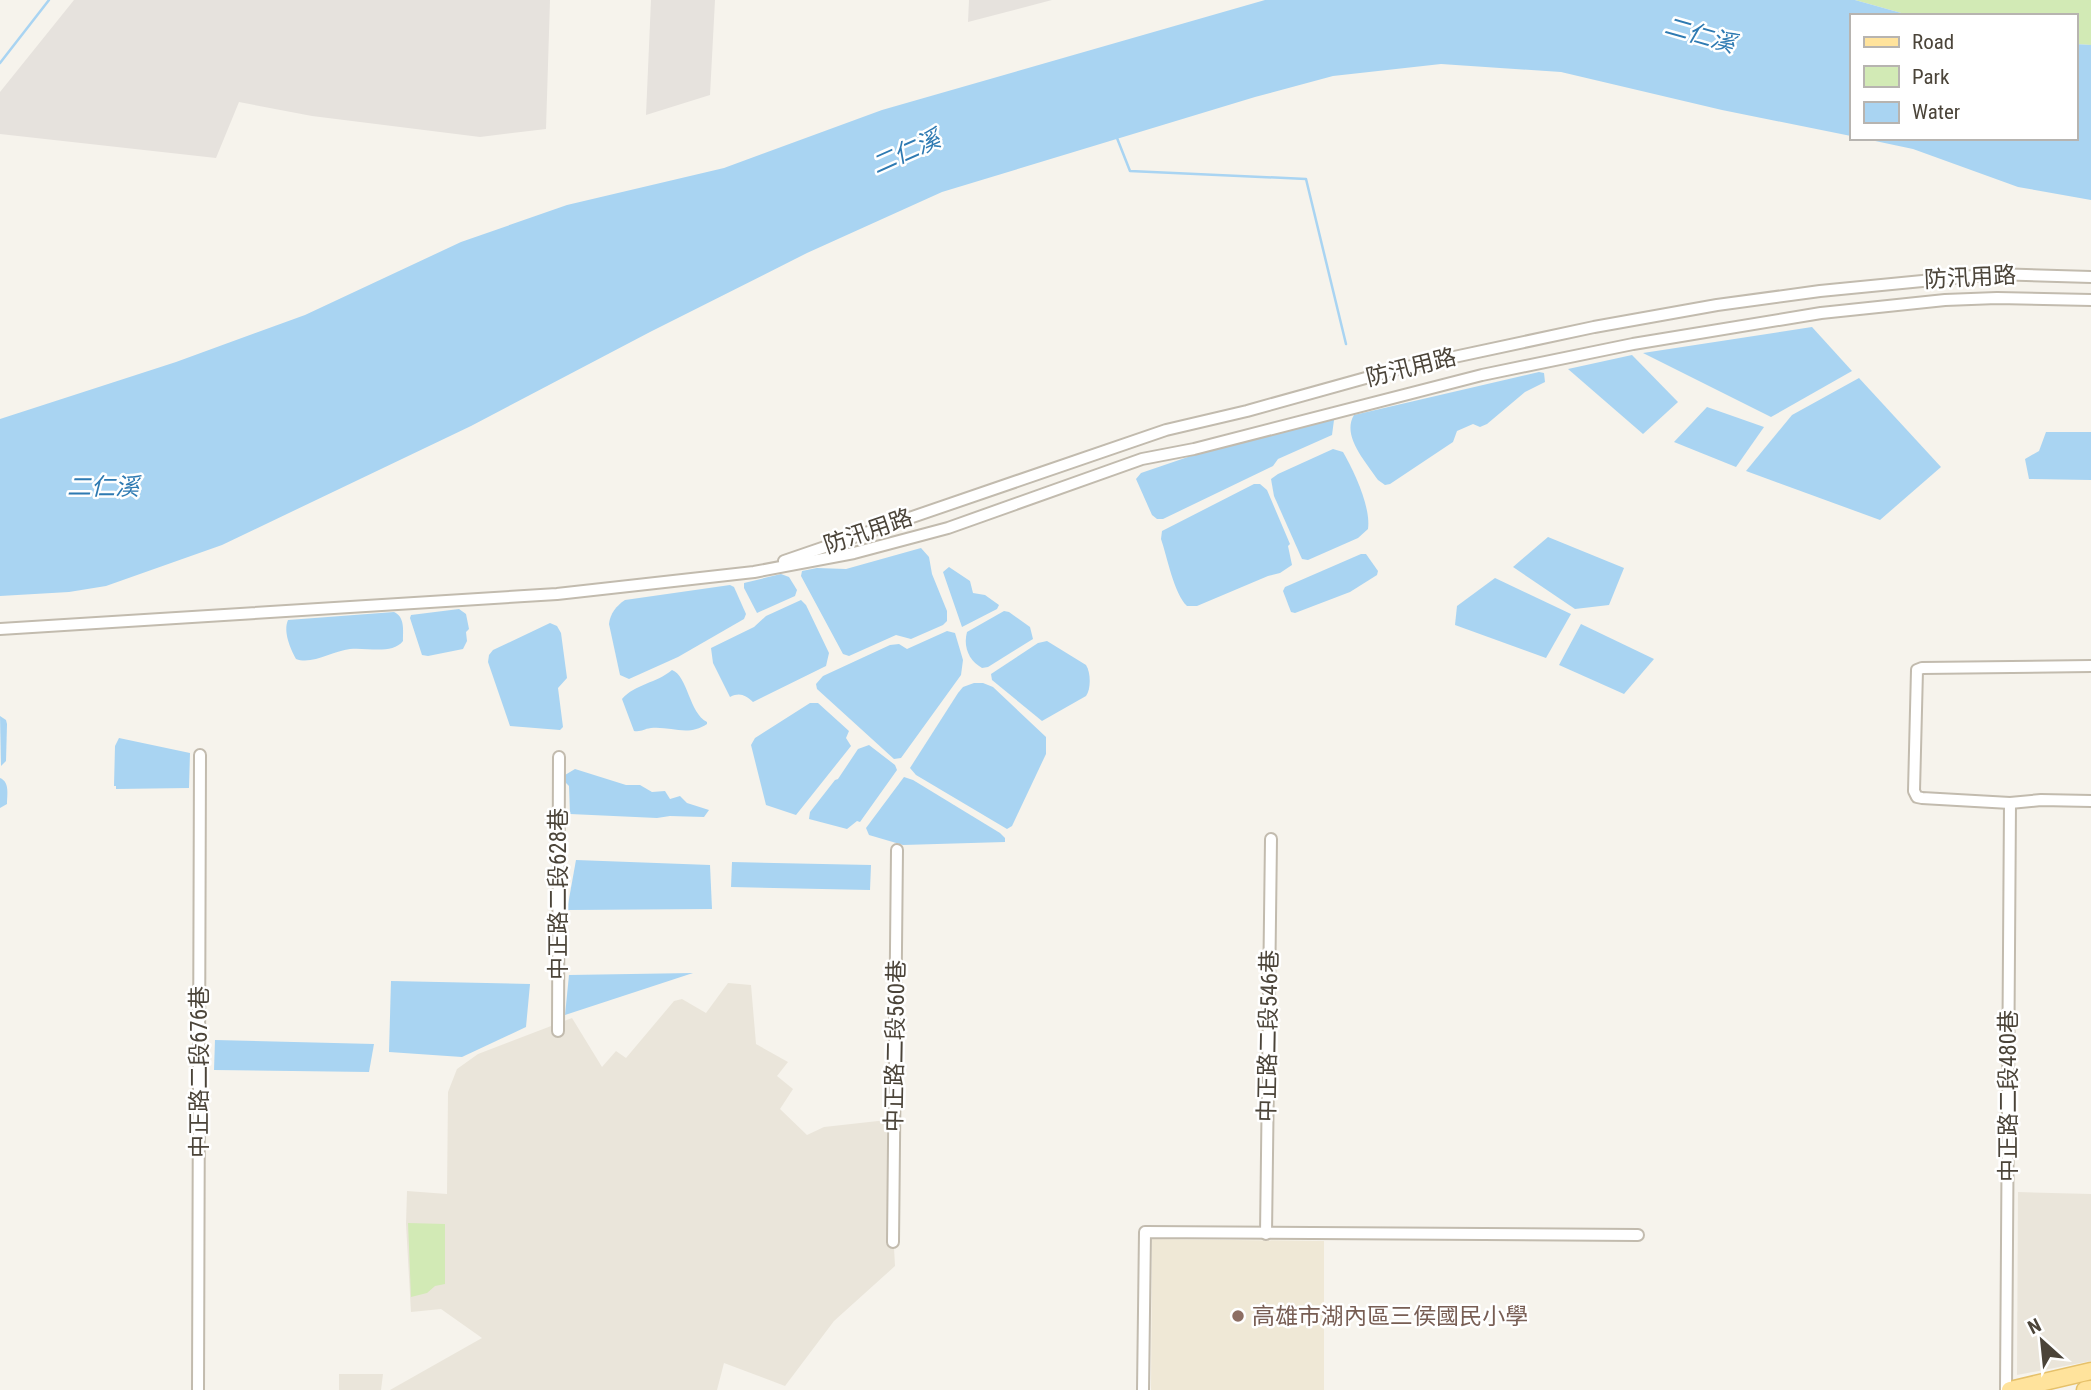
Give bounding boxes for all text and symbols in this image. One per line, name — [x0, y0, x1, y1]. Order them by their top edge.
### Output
water label: 二仁溪 — [1662, 12, 1741, 59]
legend — [1850, 14, 2077, 140]
text: Road — [1912, 30, 1954, 54]
text: Park — [1912, 65, 1950, 89]
text: Water — [1912, 100, 1960, 124]
water label: 二仁溪 — [867, 123, 947, 179]
street label: 防汛用路 — [1923, 262, 2017, 293]
street label: 防汛用路 — [1363, 343, 1459, 392]
water label: 二仁溪 — [67, 473, 142, 501]
street label: 防汛用路 — [820, 504, 916, 559]
street label: 中正路二段628巷 — [545, 808, 572, 980]
street label: 中正路二段546巷 — [1254, 950, 1283, 1122]
street label: 中正路二段560巷 — [881, 960, 910, 1132]
street label: 中正路二段676巷 — [186, 986, 213, 1158]
street label: 中正路二段480巷 — [1995, 1010, 2022, 1182]
place label: 高雄市湖內區三侯國民小學 — [1252, 1303, 1528, 1330]
north arrow — [2007, 1306, 2077, 1376]
marker: 高雄市湖內區三侯國民小學 — [1230, 1308, 1246, 1324]
text: N — [2024, 1313, 2045, 1339]

